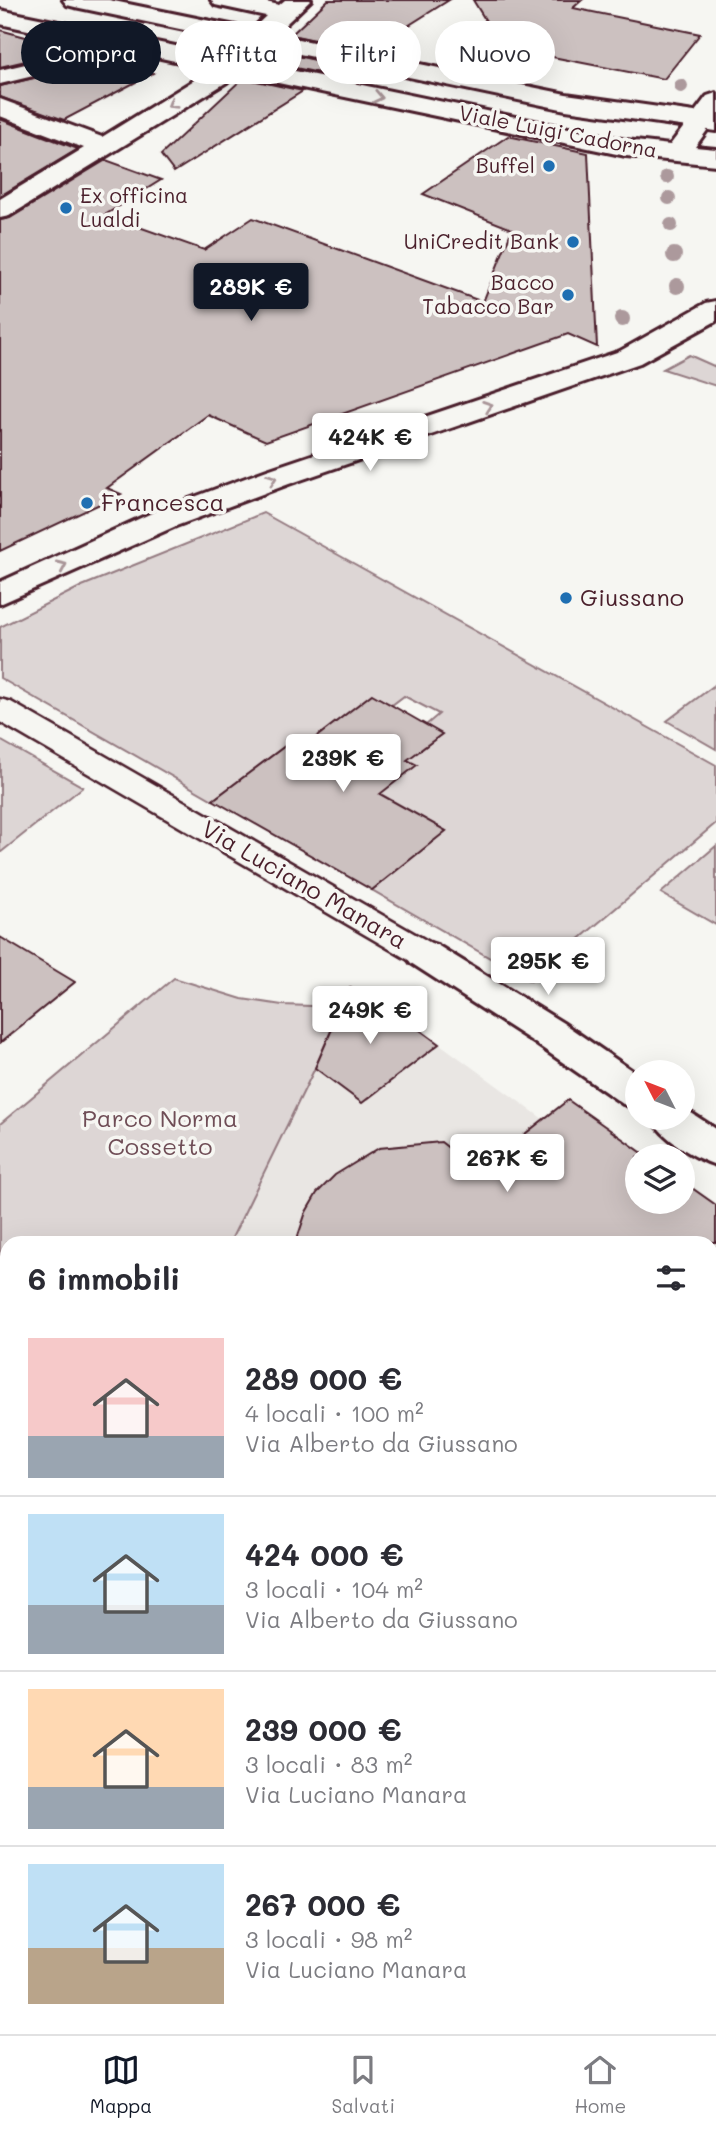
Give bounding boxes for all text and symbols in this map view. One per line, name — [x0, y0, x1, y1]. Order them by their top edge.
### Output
chip: Compra — [21, 21, 161, 84]
chip: Affitta — [175, 21, 302, 84]
chip: Filtri — [316, 21, 421, 84]
chip: Nuovo — [435, 21, 555, 84]
one-way arrow — [372, 88, 384, 103]
one-way arrow — [167, 96, 180, 109]
street label: Viale Luigi Cadorna — [457, 98, 660, 163]
place label: Buffel — [476, 151, 535, 178]
marker: Buffel — [541, 158, 557, 174]
place label: Ex officina Lualdi — [80, 181, 188, 232]
marker: Ex officina Lualdi — [58, 200, 74, 216]
place label: UniCredit Bank — [404, 227, 559, 254]
marker: UniCredit Bank — [565, 234, 581, 250]
pin: 289K € — [194, 264, 308, 323]
place label: Bacco Tabacco Bar — [422, 268, 554, 319]
text: 289K € — [209, 271, 293, 301]
marker: Bacco Tabacco Bar — [560, 287, 576, 303]
one-way arrow — [481, 400, 494, 414]
pin: 424K € — [313, 414, 427, 473]
text: 424K € — [328, 421, 412, 451]
one-way arrow — [266, 474, 278, 488]
place label: Francesca — [101, 486, 224, 517]
marker: Francesca — [79, 495, 95, 511]
one-way arrow — [55, 560, 67, 574]
place label: Giussano — [580, 581, 684, 612]
marker: Giussano — [558, 590, 574, 606]
pin: 239K € — [286, 734, 400, 794]
text: 239K € — [302, 742, 384, 772]
street label: Via Luciano Manara — [196, 812, 413, 955]
pin: 295K € — [491, 937, 605, 997]
text: 295K € — [507, 945, 589, 975]
pin: 249K € — [313, 986, 427, 1046]
text: 249K € — [328, 994, 412, 1024]
north arrow — [625, 1060, 695, 1130]
map controls — [625, 1060, 695, 1214]
park label: Parco Norma Cossetto — [82, 1102, 238, 1161]
pin: 267K € — [450, 1134, 564, 1194]
text: 267K € — [466, 1142, 548, 1172]
button: layers — [625, 1144, 695, 1214]
text: 6 immobili — [28, 1258, 180, 1298]
icon: filters — [652, 1259, 690, 1297]
text: 289 000 € — [245, 1358, 402, 1398]
icon: home — [84, 1366, 168, 1450]
text: 4 locali · 100 m² — [245, 1398, 424, 1428]
text: Via Alberto da Giussano — [245, 1428, 518, 1458]
text: 424 000 € — [245, 1534, 404, 1574]
icon: home — [84, 1542, 168, 1626]
text: 3 locali · 104 m² — [245, 1574, 423, 1604]
text: Via Alberto da Giussano — [245, 1604, 518, 1634]
text: 239 000 € — [245, 1709, 402, 1749]
icon: home — [84, 1717, 168, 1801]
text: 3 locali · 83 m² — [245, 1749, 412, 1779]
text: Via Luciano Manara — [245, 1779, 467, 1809]
text: 267 000 € — [245, 1884, 400, 1924]
icon: home — [84, 1892, 168, 1976]
text: 3 locali · 98 m² — [245, 1924, 413, 1954]
text: Via Luciano Manara — [245, 1954, 467, 1984]
tab: Mappa — [90, 2051, 152, 2118]
tab: Salvati — [332, 2051, 395, 2118]
tab: Home — [575, 2051, 626, 2118]

